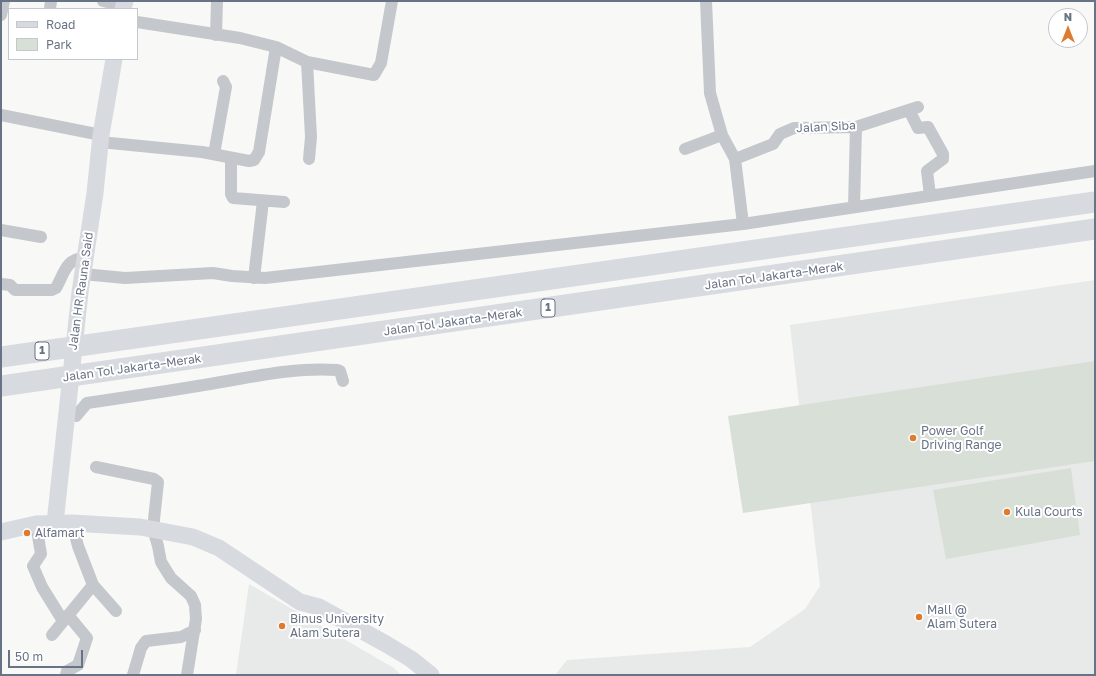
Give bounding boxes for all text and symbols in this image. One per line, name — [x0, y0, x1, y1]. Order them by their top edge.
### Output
legend — [8, 8, 138, 60]
north arrow — [1048, 8, 1088, 48]
text: N — [1064, 10, 1072, 23]
text: Road — [46, 17, 75, 32]
text: Park — [46, 37, 72, 52]
street label: Jalan Siba — [796, 118, 856, 136]
street label: Jalan HR Rauna Said — [66, 231, 96, 351]
street label: Jalan Tol Jakarta–Merak — [704, 259, 844, 293]
road number: 1 — [541, 299, 555, 317]
street label: Jalan Tol Jakarta–Merak — [383, 305, 523, 339]
road number: 1 — [35, 342, 49, 360]
street label: Jalan Tol Jakarta–Merak — [62, 351, 202, 385]
place label: Power Golf Driving Range — [921, 424, 1002, 452]
marker: Power Golf Driving Range — [908, 433, 918, 443]
place label: Kula Courts — [1015, 505, 1083, 519]
marker: Kula Courts — [1002, 507, 1012, 517]
place label: Alfamart — [35, 526, 84, 540]
marker: Alfamart — [22, 528, 32, 538]
place label: Mall @ Alam Sutera — [927, 603, 997, 631]
place label: Binus University Alam Sutera — [290, 612, 384, 640]
marker: Mall @ Alam Sutera — [914, 612, 924, 622]
marker: Binus University Alam Sutera — [277, 621, 287, 631]
scale bar — [10, 642, 85, 668]
text: 50 m — [15, 649, 43, 664]

